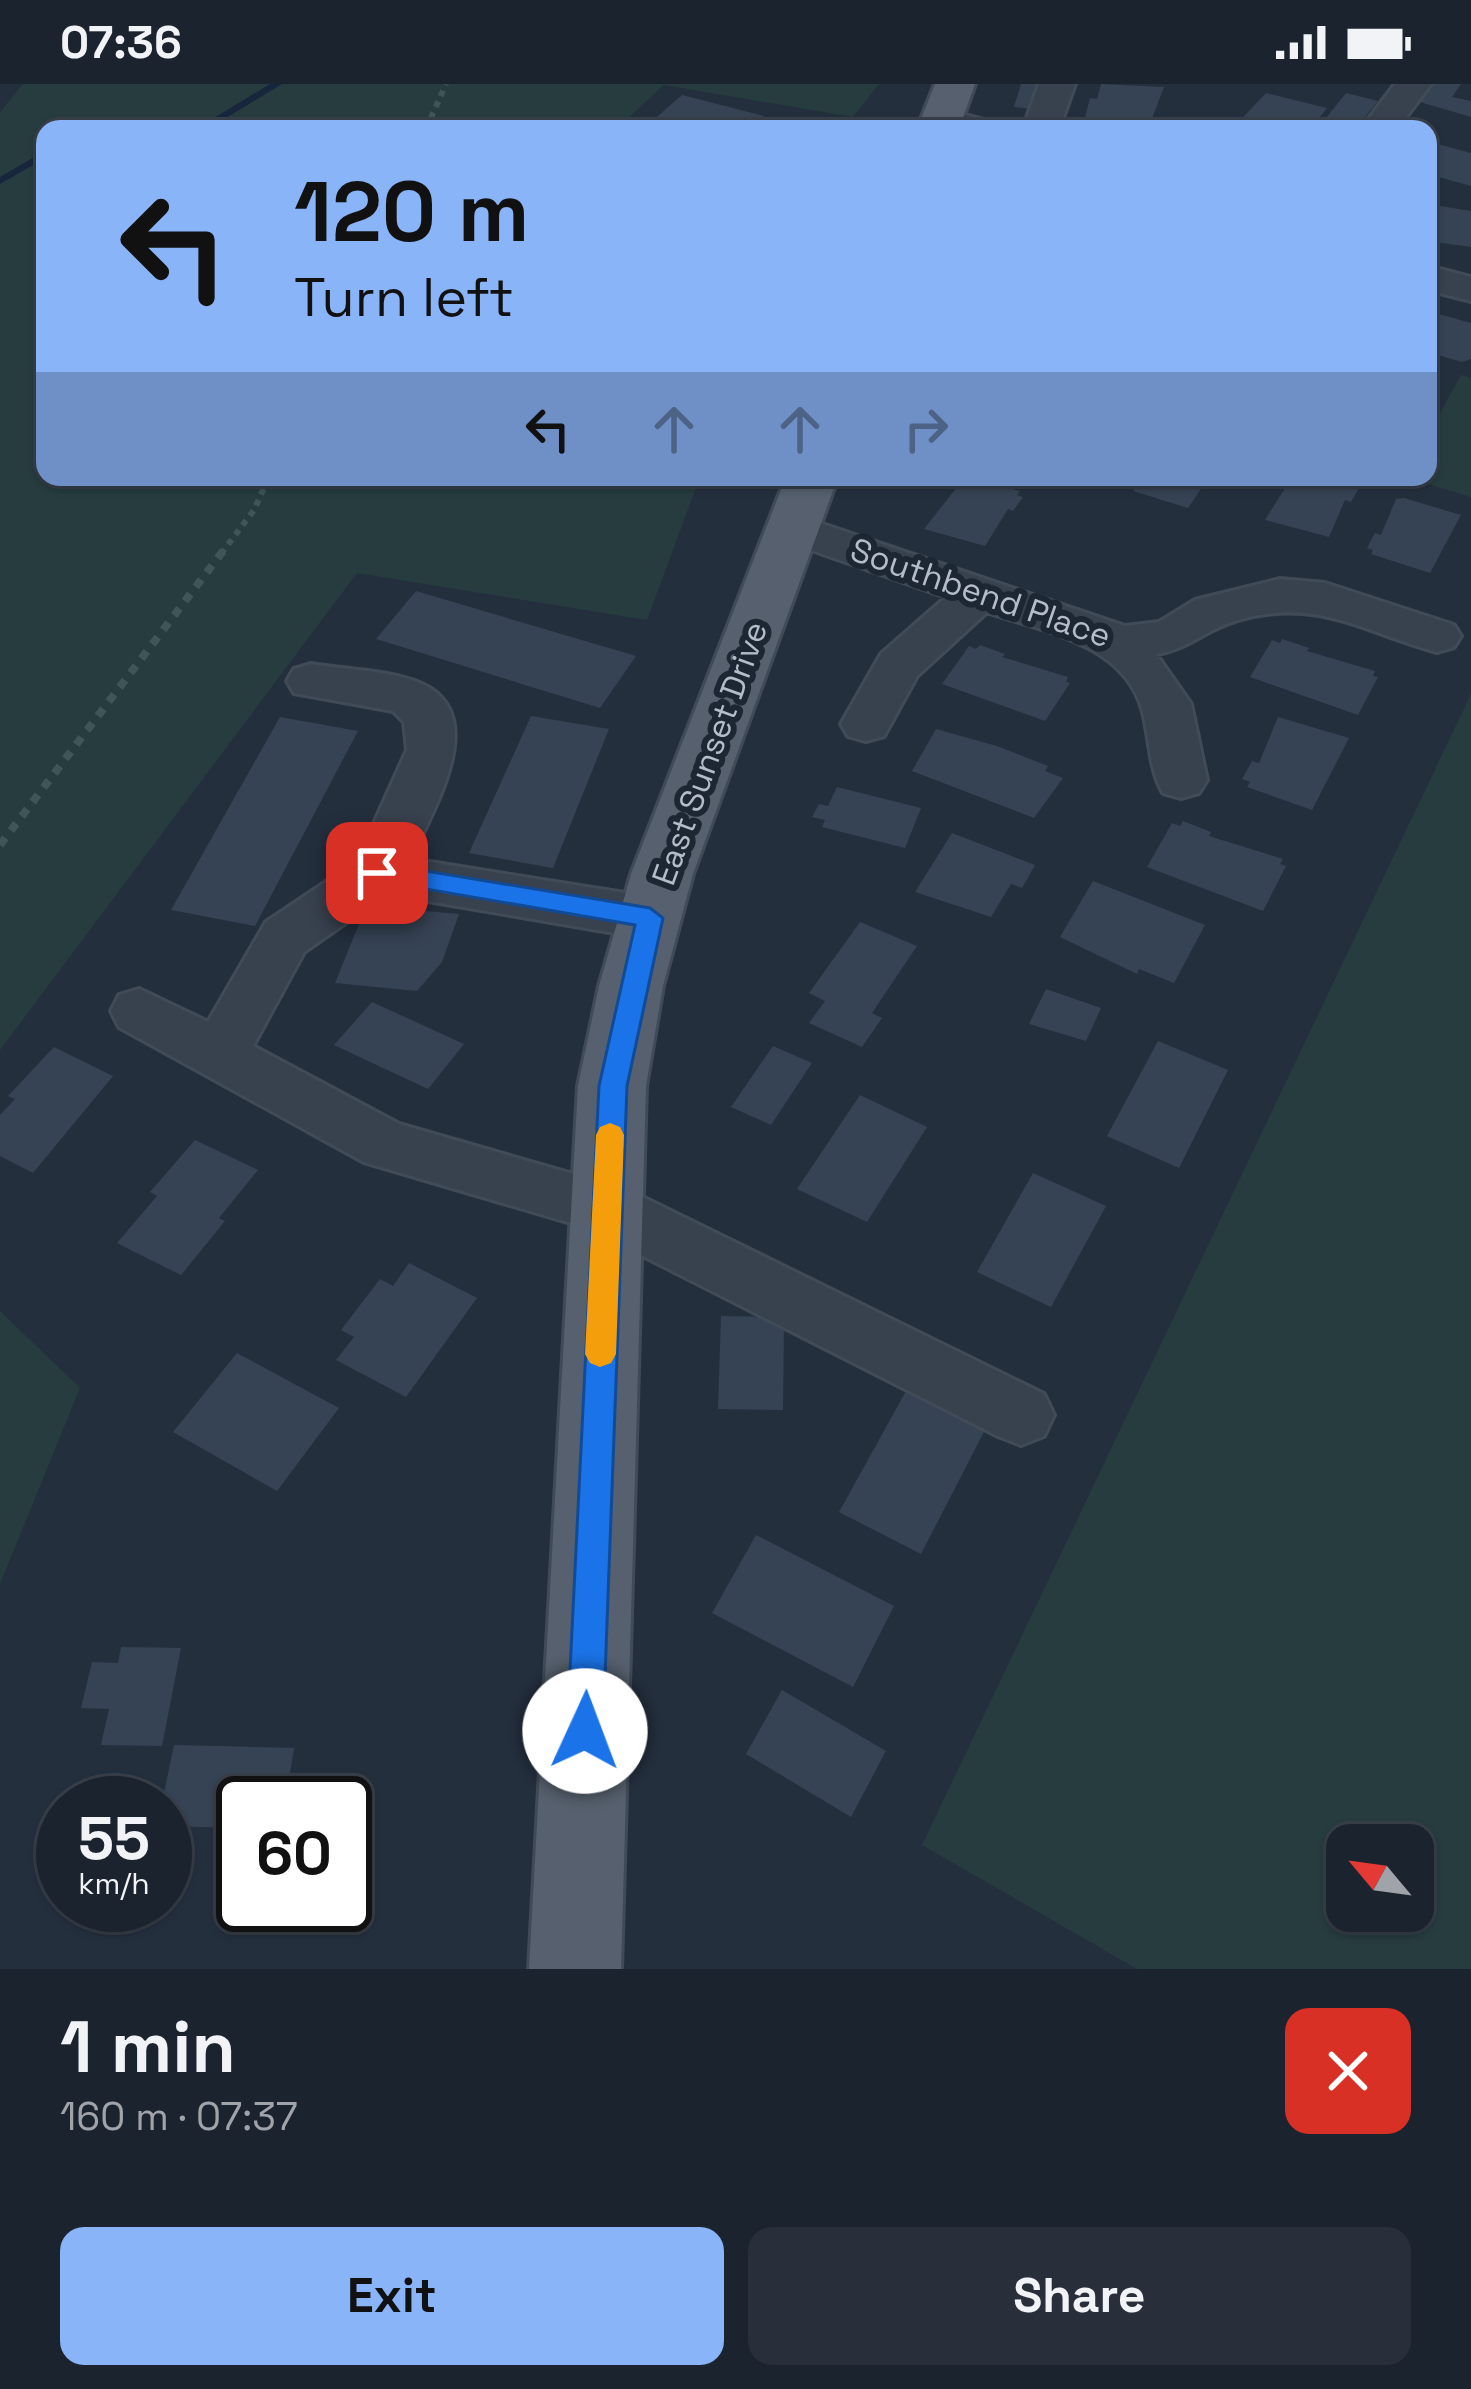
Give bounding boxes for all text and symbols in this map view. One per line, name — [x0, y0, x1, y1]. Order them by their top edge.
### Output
text: 07:36 — [60, 14, 182, 71]
text: 120 m — [294, 158, 529, 266]
icon: left — [96, 168, 252, 324]
text: Turn left — [294, 263, 514, 332]
icon: left — [515, 396, 581, 462]
icon: ahead — [641, 396, 707, 462]
icon: ahead — [767, 396, 833, 462]
icon: right — [893, 396, 959, 462]
street label: Southbend Place — [845, 529, 1116, 657]
street label: East Sunset Drive — [643, 616, 777, 891]
pin — [326, 822, 428, 924]
icon: arrive — [344, 840, 410, 906]
position arrow — [522, 1668, 648, 1794]
speed limit sign: 60 — [216, 1776, 372, 1932]
text: 55 — [78, 1800, 150, 1877]
north arrow — [1326, 1824, 1434, 1932]
map controls — [1326, 1824, 1434, 1932]
text: km/h — [78, 1864, 150, 1903]
text: 1 min — [60, 2001, 236, 2093]
button: close — [1285, 2008, 1411, 2134]
text: 160 m · 07:37 — [60, 2092, 298, 2141]
button: Exit — [60, 2227, 724, 2365]
button: Share — [748, 2227, 1411, 2365]

